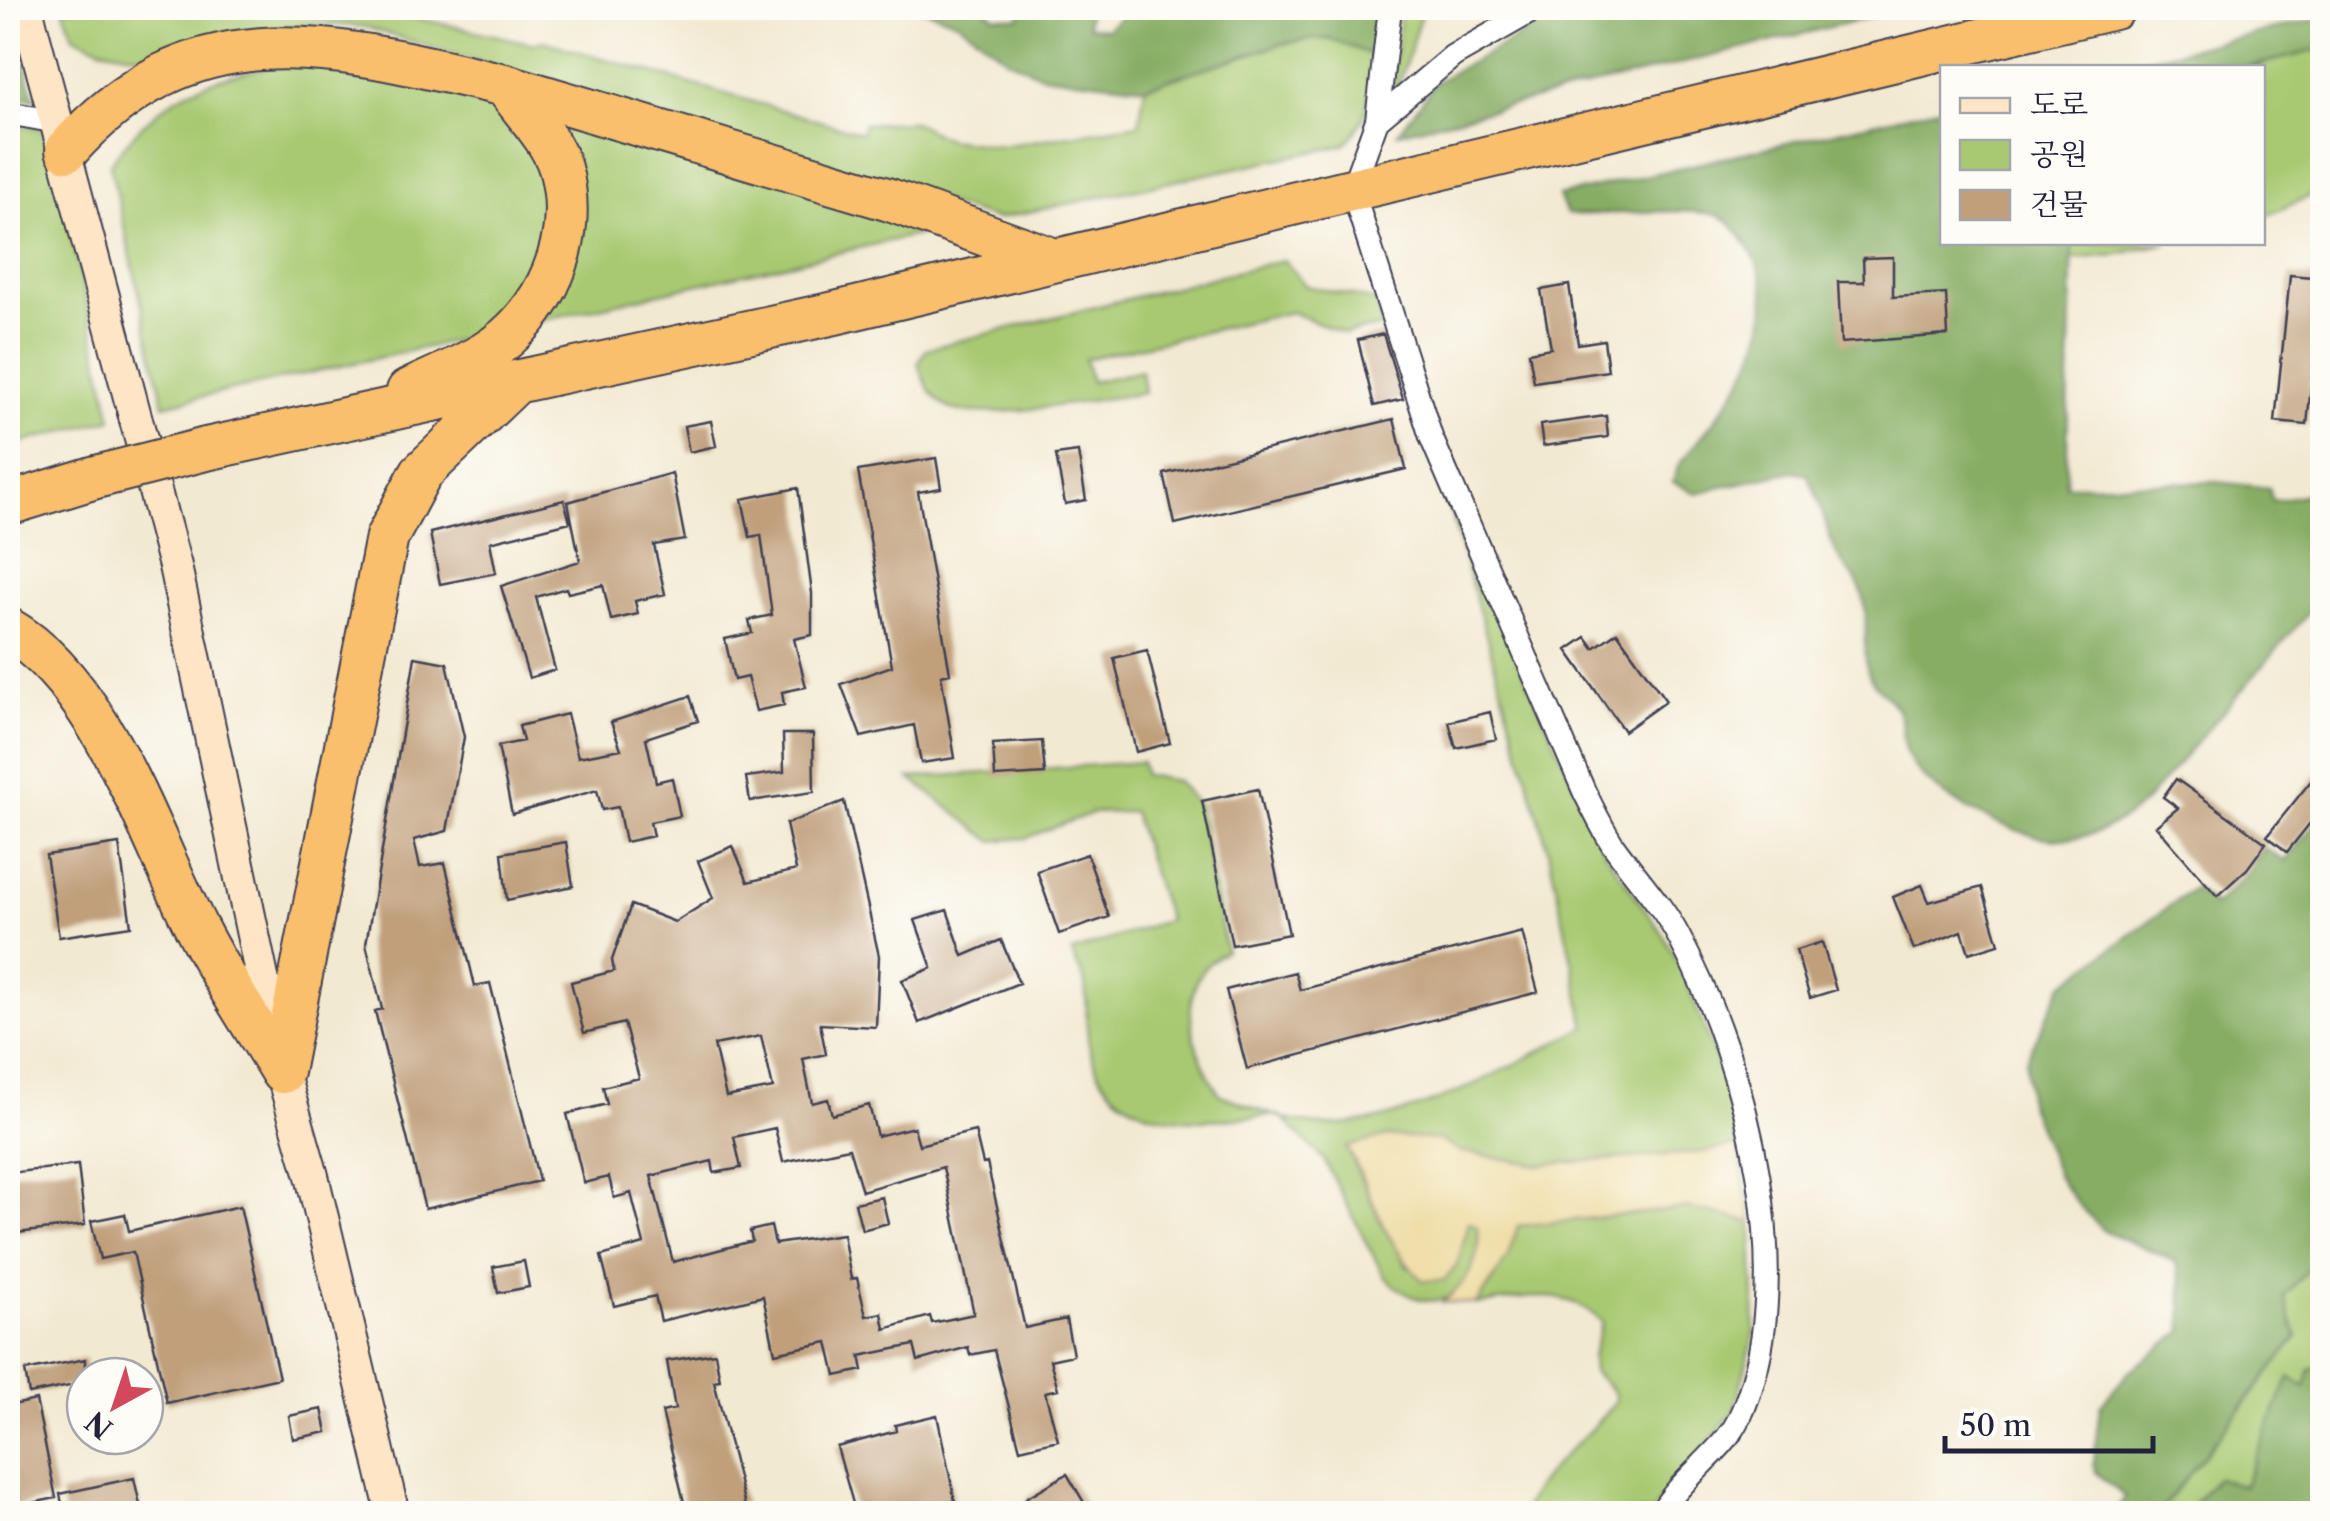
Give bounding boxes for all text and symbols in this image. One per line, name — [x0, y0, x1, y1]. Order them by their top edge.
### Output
legend — [1940, 65, 2265, 245]
text: 도로 — [2030, 86, 2088, 123]
text: 공원 — [2030, 136, 2088, 173]
text: 건물 — [2030, 186, 2088, 223]
north arrow — [65, 1356, 165, 1456]
scale bar — [1945, 1391, 2152, 1453]
text: N — [79, 1404, 119, 1446]
text: 50 m — [1960, 1407, 2031, 1444]

